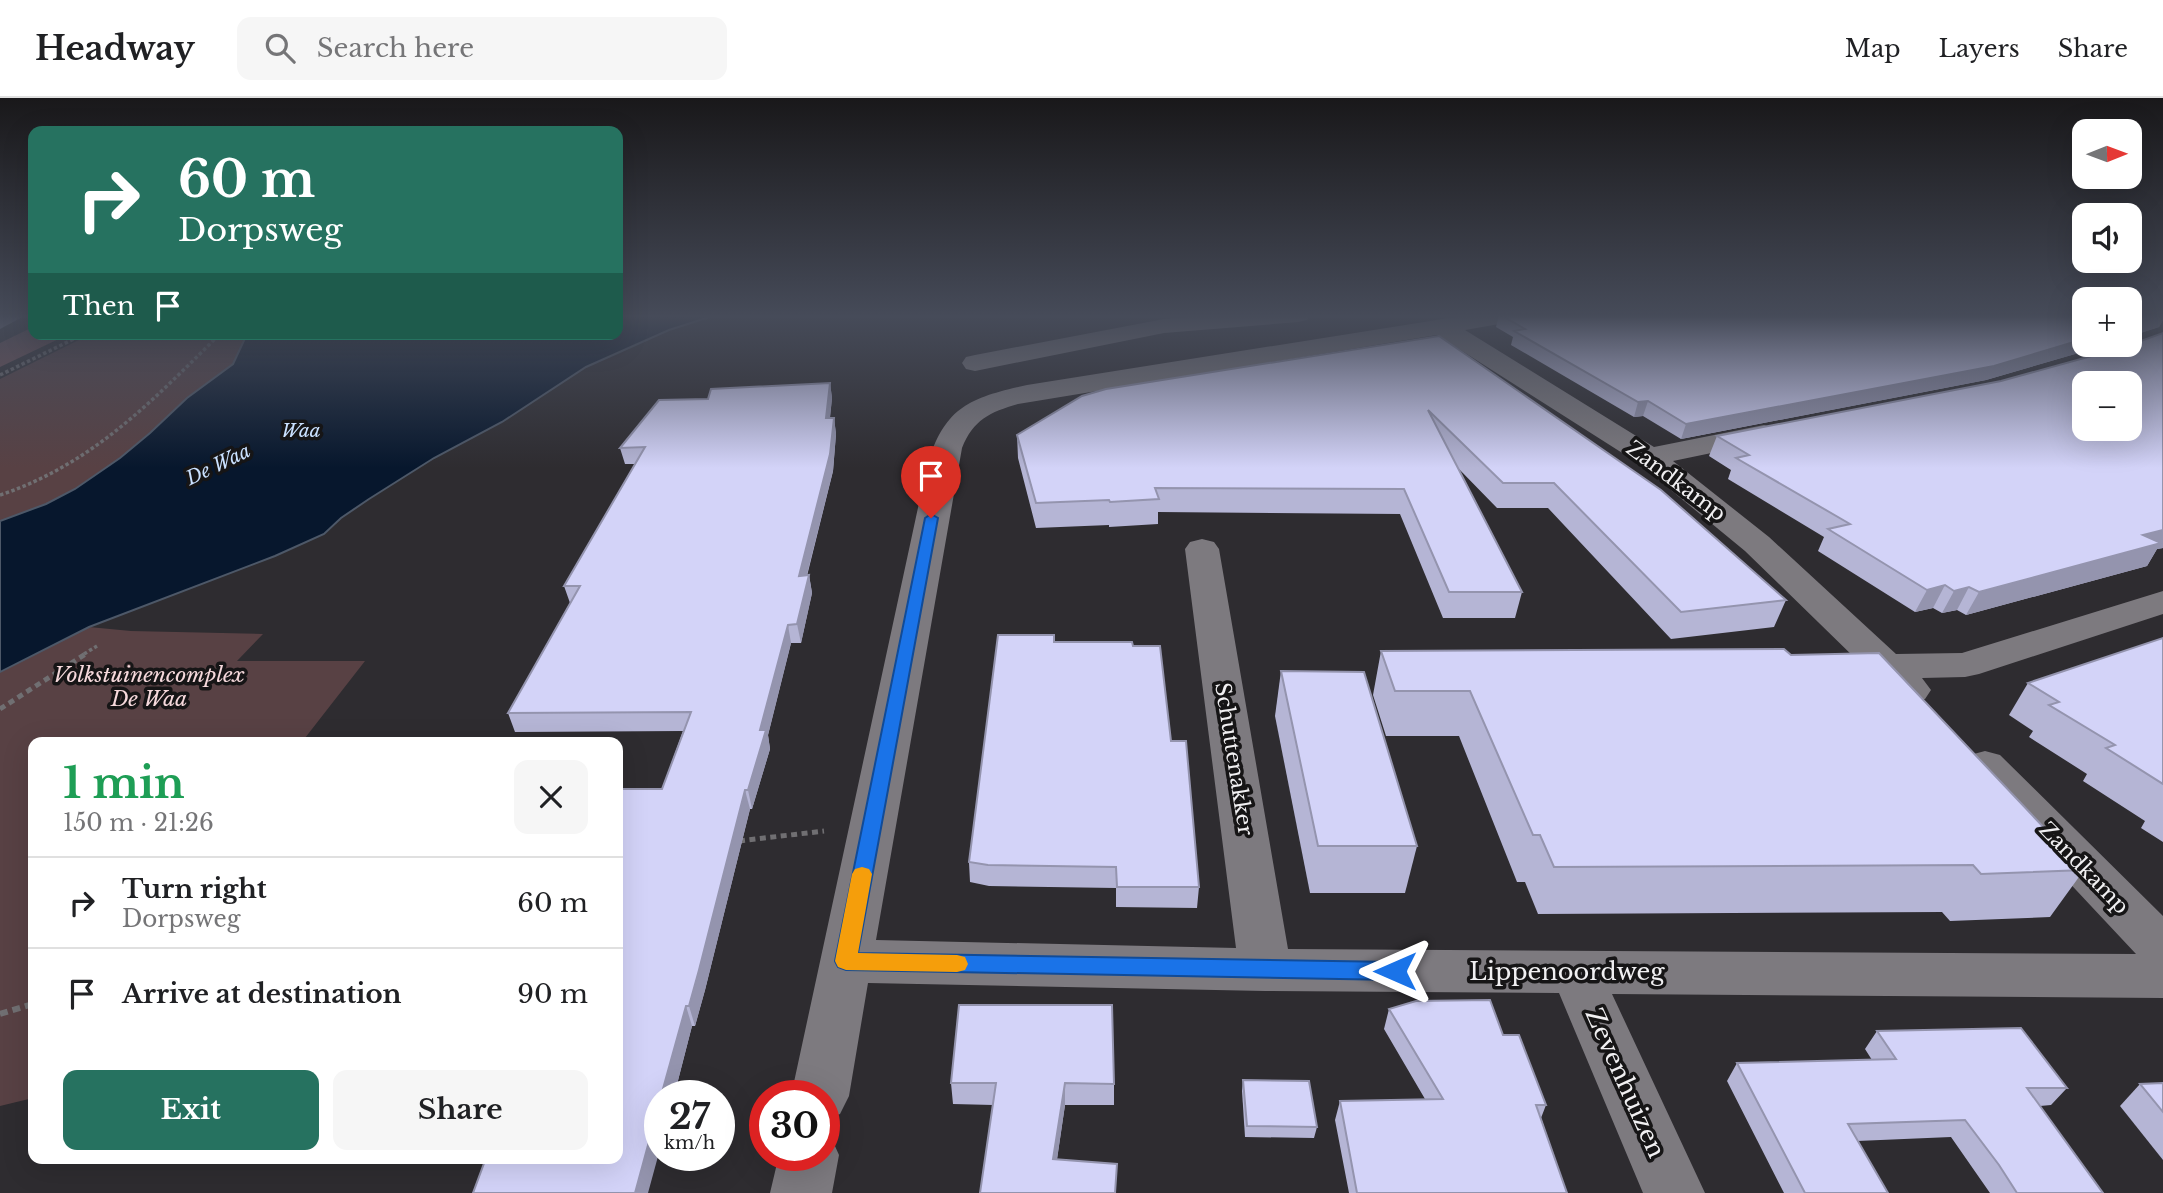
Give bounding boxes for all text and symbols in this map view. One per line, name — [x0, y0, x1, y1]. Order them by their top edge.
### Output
search box — [237, 17, 727, 80]
text: Headway — [35, 28, 195, 69]
icon: search — [261, 29, 299, 67]
text: Search here — [317, 32, 474, 64]
text: Map — [1845, 34, 1901, 63]
text: Layers — [1939, 34, 2020, 63]
text: Share — [2058, 34, 2128, 63]
north arrow — [2072, 119, 2142, 189]
map controls — [2072, 119, 2142, 441]
text: 60 m — [178, 149, 315, 210]
icon: right — [63, 154, 154, 245]
button: sound — [2072, 203, 2142, 273]
text: Dorpsweg — [178, 210, 343, 250]
icon: arrive — [149, 287, 187, 325]
button: + — [2072, 287, 2142, 357]
text: Then — [63, 290, 135, 322]
button: − — [2072, 371, 2142, 441]
water label: Waa — [281, 419, 321, 442]
street label: Zandkamp — [1621, 435, 1731, 527]
water label: De Waa — [181, 439, 254, 490]
pin — [901, 446, 961, 518]
icon: arrive — [912, 457, 950, 495]
park label: Volkstuinencomplex De Waa — [53, 662, 245, 712]
street label: Schuttenakker — [1209, 681, 1259, 837]
text: 1 min — [63, 757, 185, 809]
button: close — [514, 760, 588, 834]
text: 150 m · 21:26 — [63, 809, 214, 837]
street label: Zandkamp — [2034, 817, 2134, 919]
text: Turn right — [122, 873, 267, 905]
icon: right — [63, 884, 101, 922]
text: 60 m — [517, 887, 588, 919]
text: Dorpsweg — [122, 905, 240, 933]
position arrow — [1358, 934, 1432, 1008]
street label: Lippenoordweg — [1469, 957, 1665, 986]
icon: arrive — [63, 975, 101, 1013]
text: Arrive at destination — [122, 978, 402, 1010]
text: 90 m — [517, 978, 588, 1010]
street label: Zevenhuizen — [1580, 1003, 1671, 1162]
button: Exit — [63, 1070, 319, 1150]
button: Share — [333, 1070, 588, 1150]
speed limit sign: 30 — [749, 1080, 840, 1171]
text: 27 — [669, 1095, 710, 1138]
text: km/h — [664, 1132, 715, 1154]

